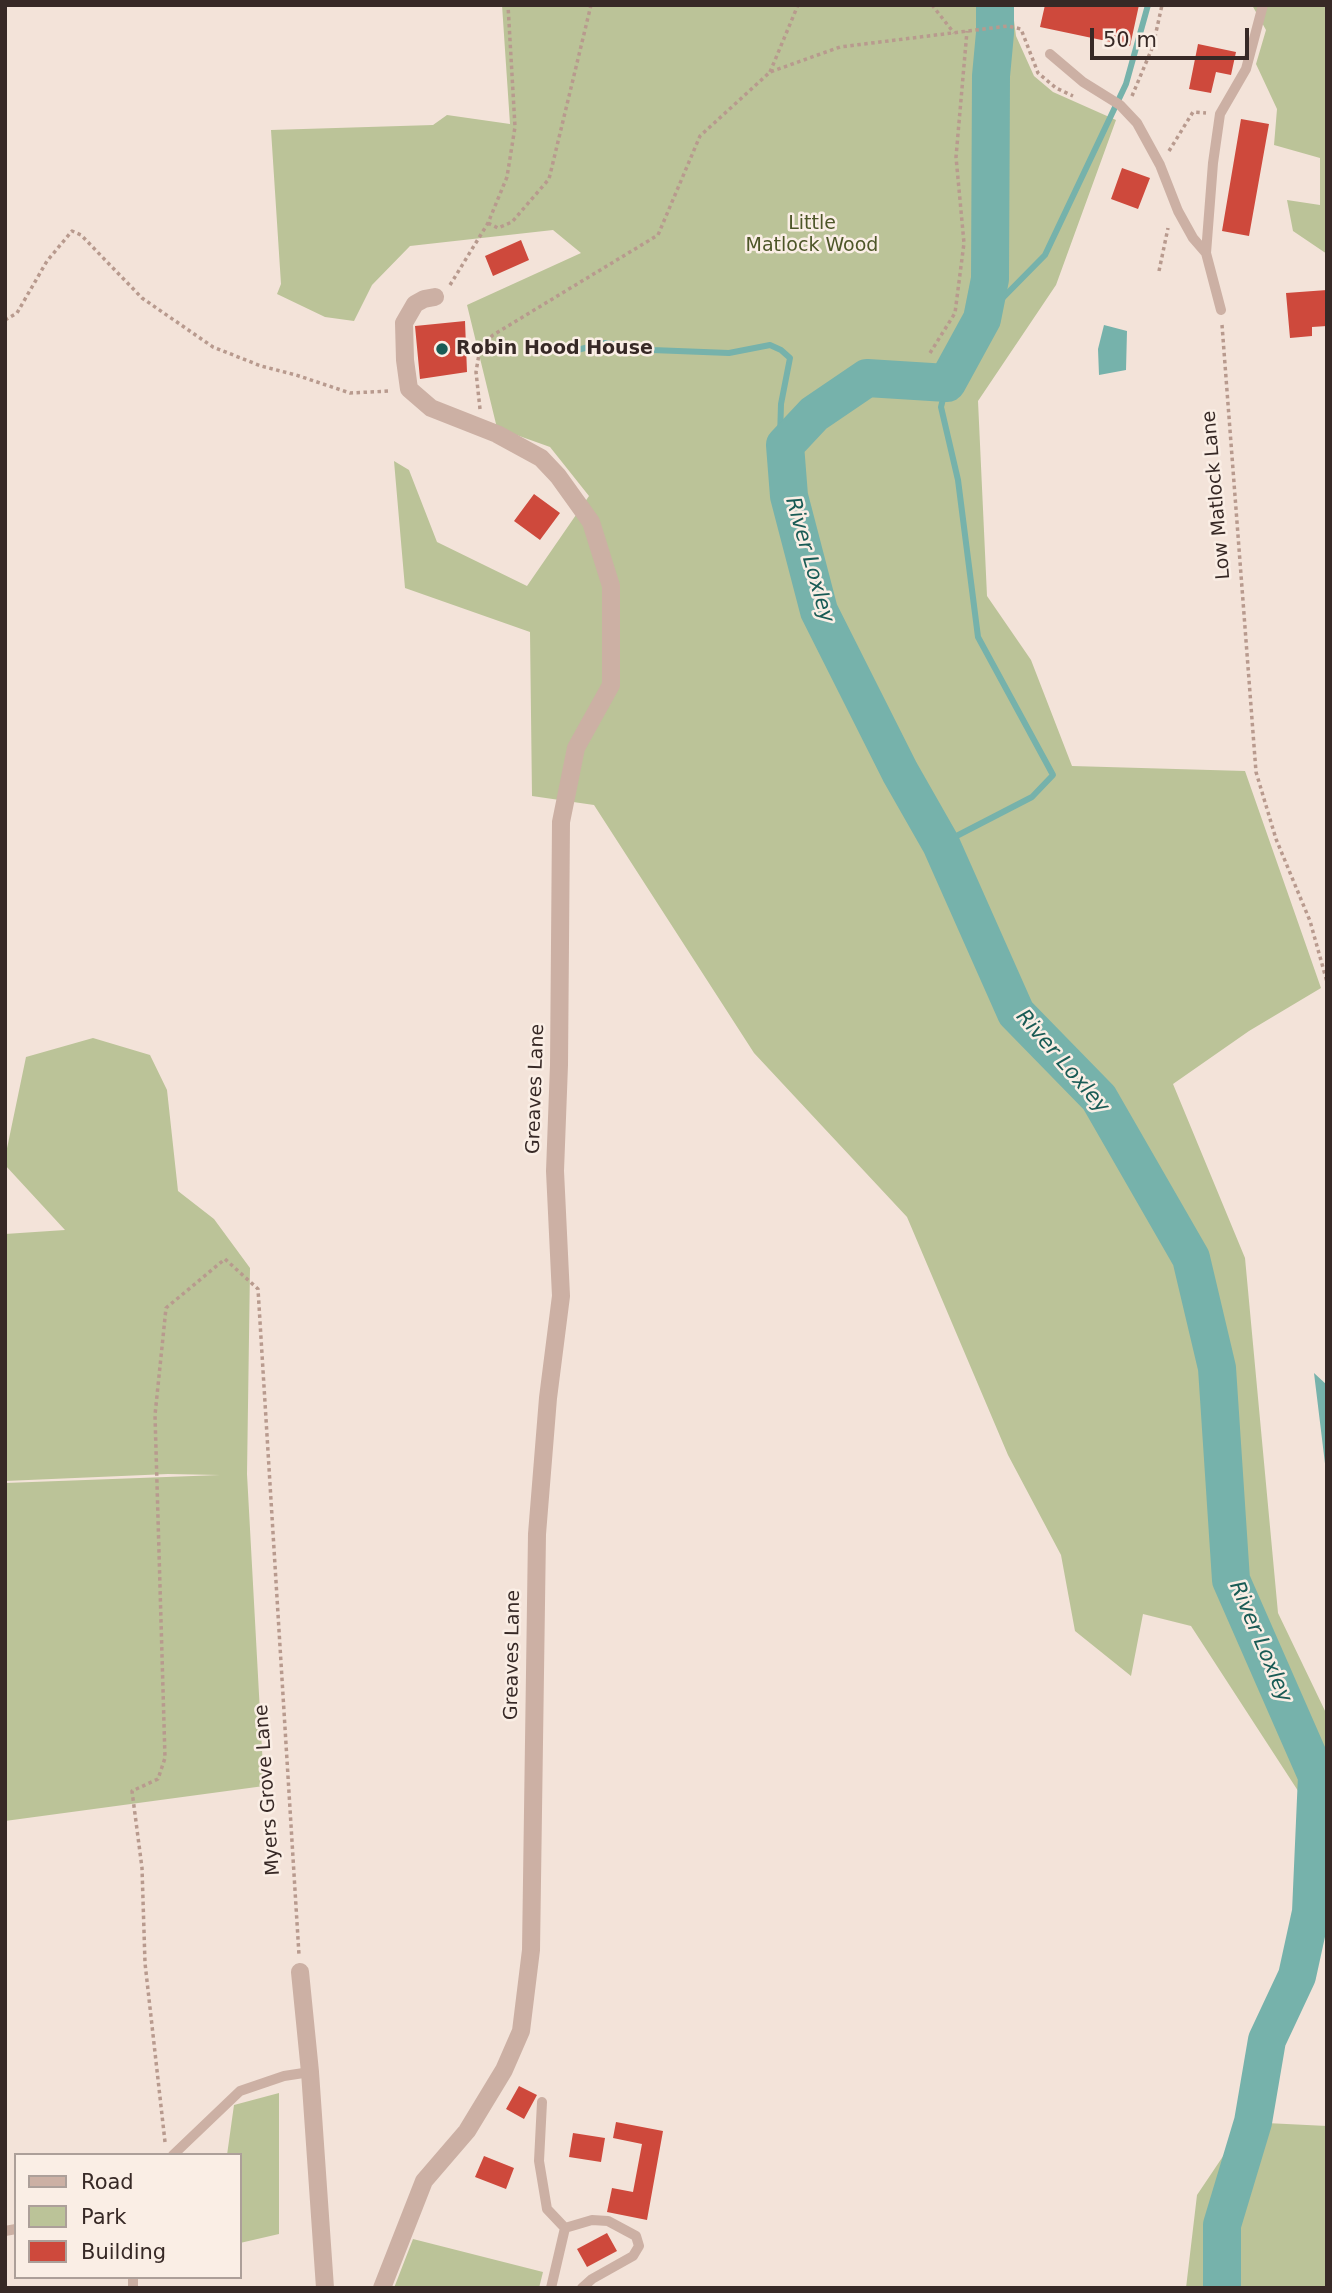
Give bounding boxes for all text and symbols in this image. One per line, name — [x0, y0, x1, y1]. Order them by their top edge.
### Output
scale bar — [1094, 14, 1253, 58]
text: 50 m — [1103, 28, 1157, 52]
park label: Little Matlock Wood — [746, 213, 878, 257]
place label: Robin Hood House — [456, 338, 653, 360]
marker: Robin Hood House — [434, 341, 450, 357]
street label: Low Matlock Lane — [1198, 410, 1236, 580]
water label: River Loxley — [779, 494, 839, 626]
water label: River Loxley — [1010, 1005, 1114, 1119]
street label: Greaves Lane — [522, 1024, 550, 1154]
water label: River Loxley — [1223, 1578, 1297, 1706]
street label: Greaves Lane — [500, 1590, 526, 1720]
street label: Myers Grove Lane — [251, 1704, 285, 1876]
legend — [14, 2153, 242, 2279]
text: Road — [81, 2170, 134, 2194]
text: Park — [81, 2205, 126, 2229]
text: Building — [81, 2240, 166, 2264]

